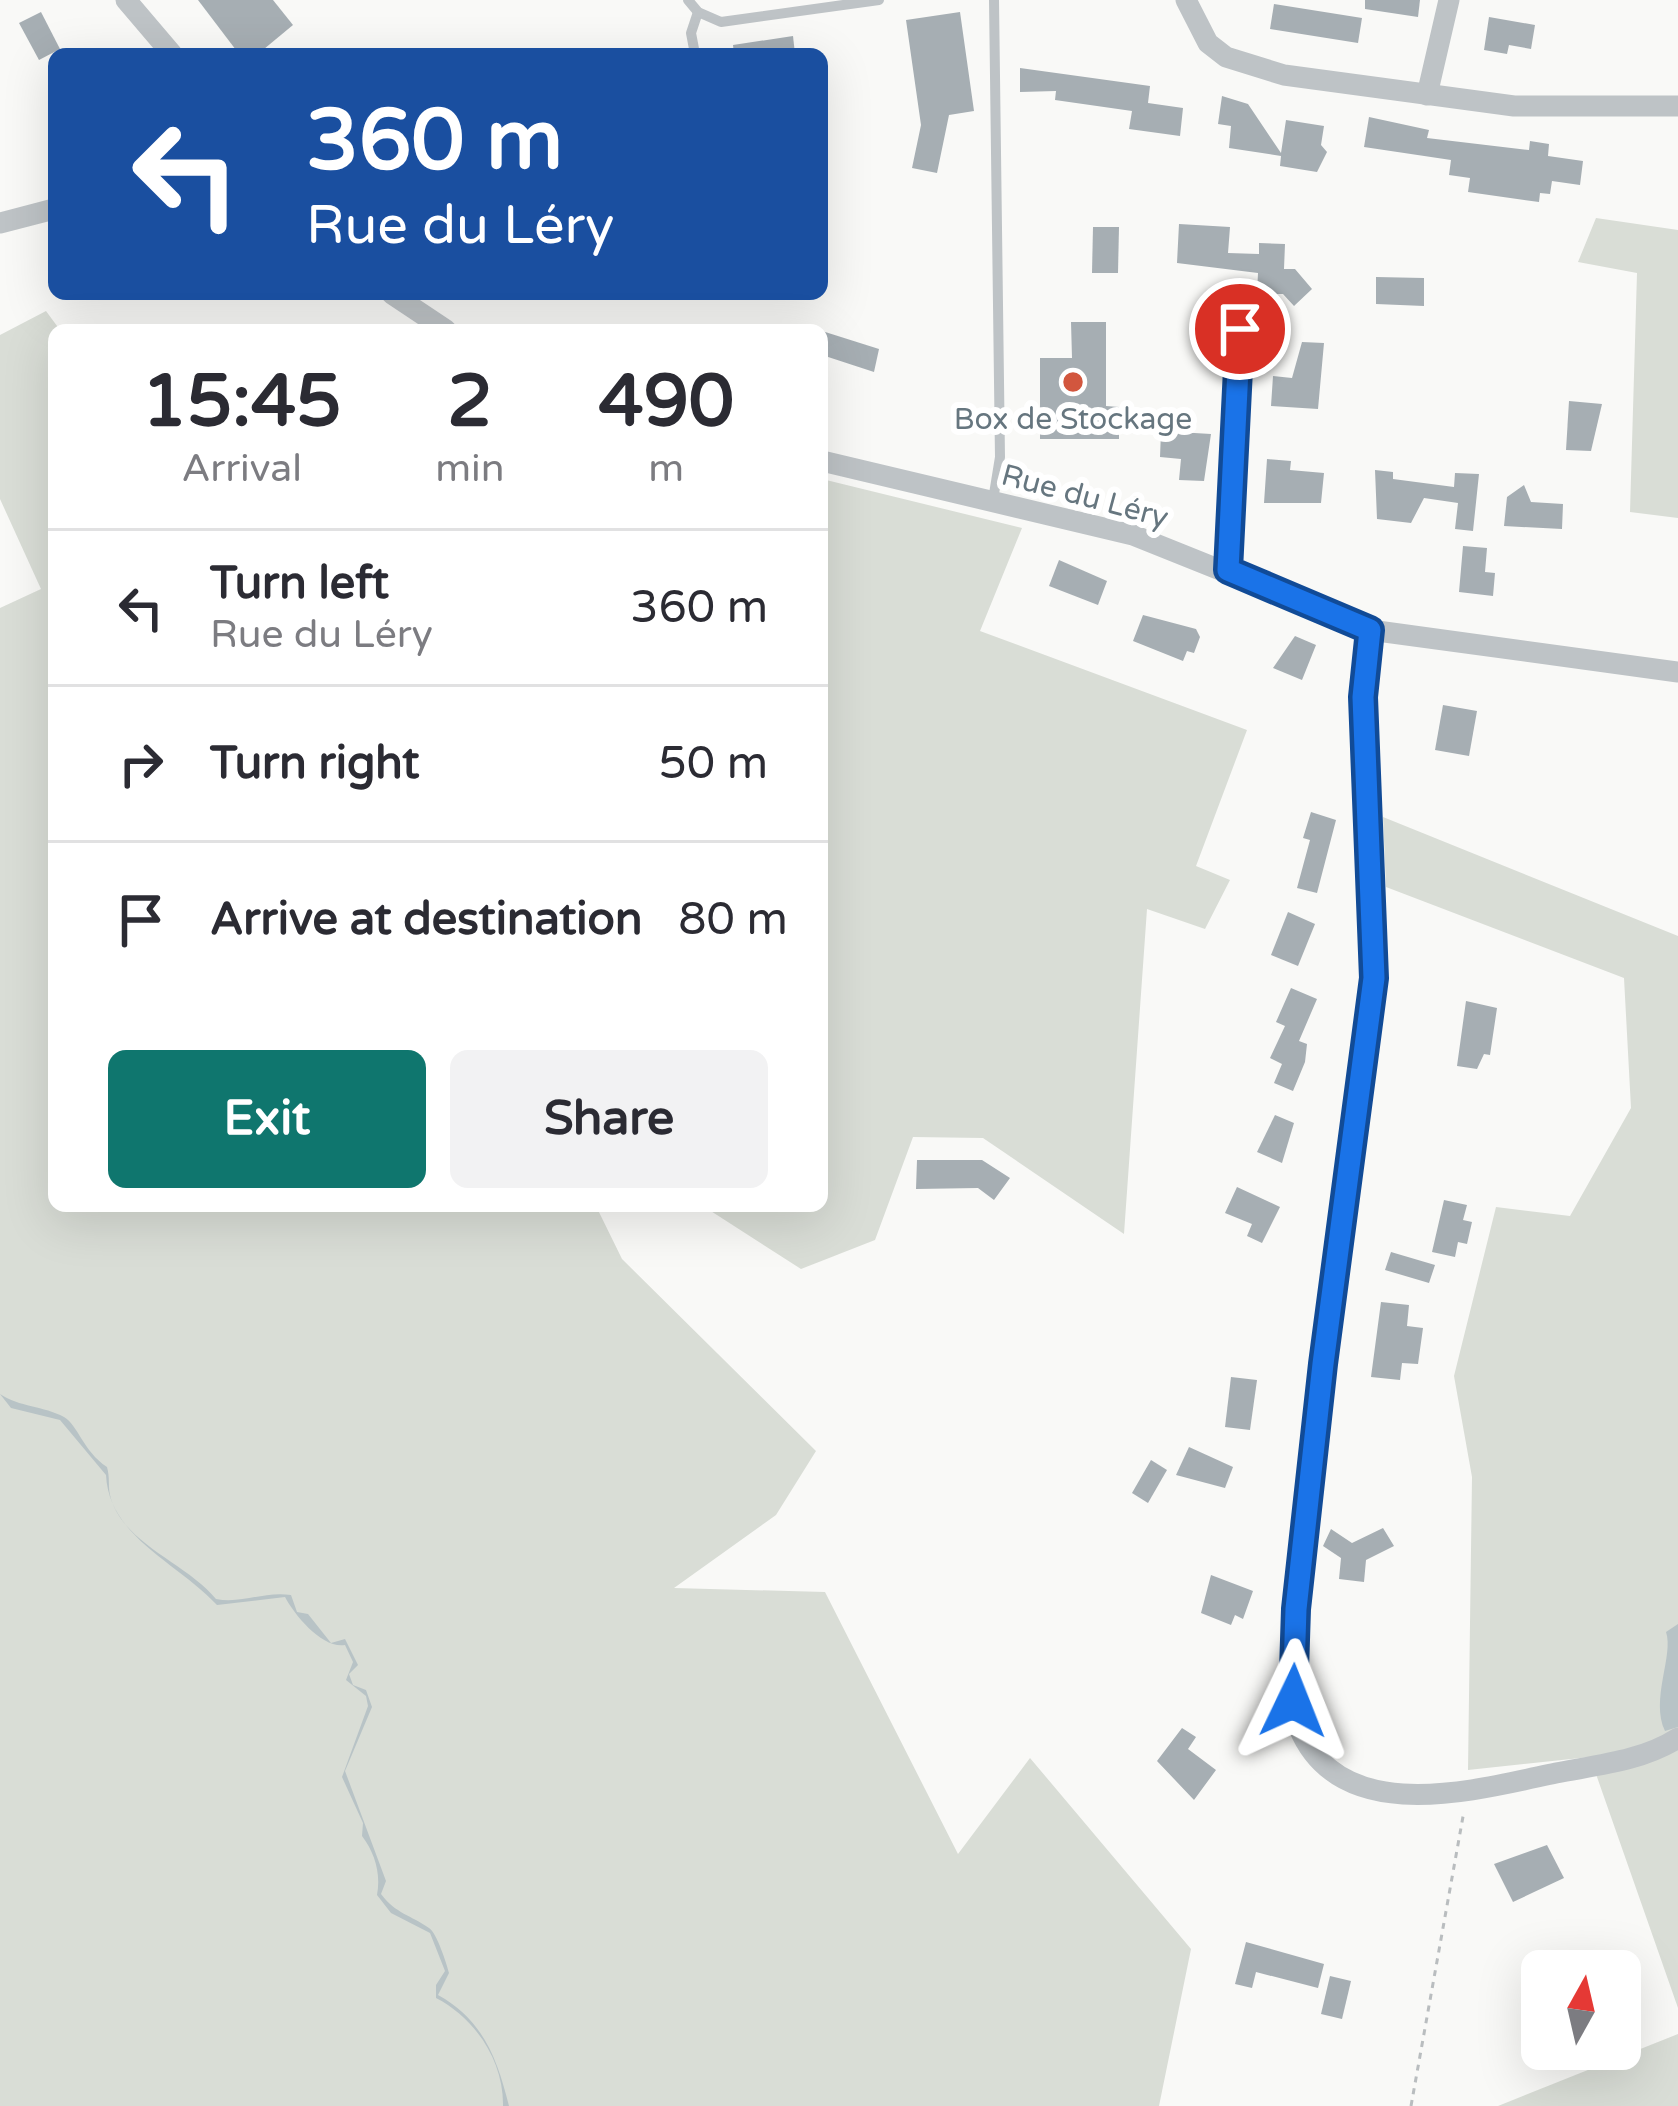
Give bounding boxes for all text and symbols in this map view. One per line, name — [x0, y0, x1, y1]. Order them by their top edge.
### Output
text: 360 m — [306, 91, 563, 192]
icon: left — [108, 96, 264, 252]
text: Rue du Léry — [306, 193, 614, 258]
pin — [1189, 278, 1291, 380]
icon: arrive — [1207, 296, 1273, 362]
text: 15:45 — [142, 359, 341, 446]
text: 2 — [447, 359, 493, 446]
text: 490 — [598, 359, 734, 446]
marker: Box de Stockage — [1060, 369, 1086, 395]
place label: Box de Stockage — [954, 401, 1192, 438]
text: Arrival — [181, 445, 302, 492]
text: min — [435, 445, 505, 492]
text: m — [648, 445, 684, 492]
street label: Rue du Léry — [997, 456, 1172, 537]
text: Turn left — [210, 557, 389, 611]
icon: left — [108, 575, 174, 641]
text: 360 m — [630, 581, 768, 635]
text: Rue du Léry — [210, 611, 433, 658]
icon: right — [108, 731, 174, 797]
text: Turn right — [210, 737, 419, 791]
text: 50 m — [658, 737, 768, 791]
icon: arrive — [108, 887, 174, 953]
text: Arrive at destination — [210, 893, 642, 947]
text: 80 m — [678, 893, 788, 947]
button: Exit — [108, 1050, 426, 1188]
button: Share — [450, 1050, 768, 1188]
position arrow — [1230, 1638, 1356, 1764]
north arrow — [1521, 1950, 1641, 2070]
map controls — [1521, 1950, 1641, 2070]

